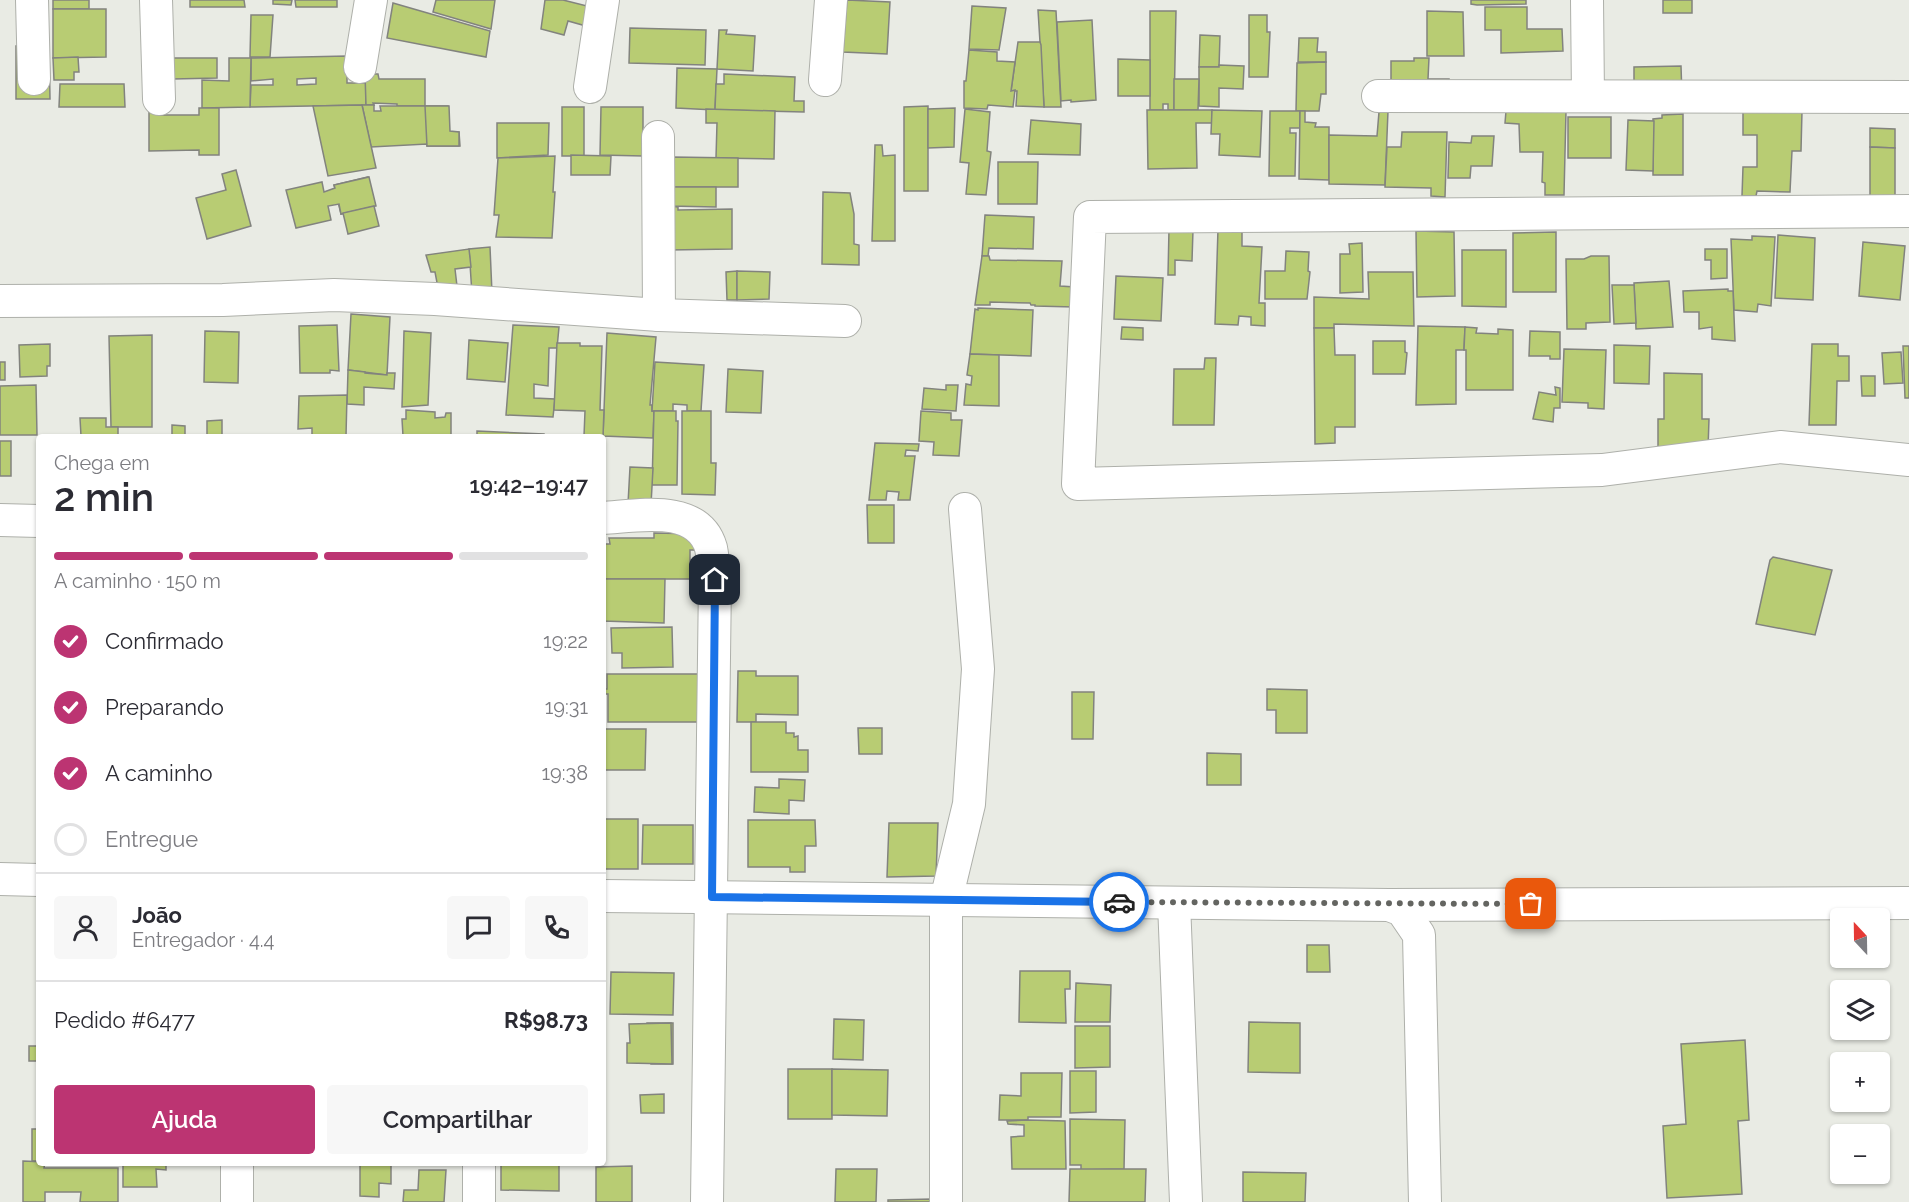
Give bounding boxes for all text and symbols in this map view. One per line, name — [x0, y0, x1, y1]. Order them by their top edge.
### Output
text: Chega em — [54, 451, 150, 475]
text: 19:42–19:47 — [470, 472, 588, 498]
text: 2 min — [54, 474, 154, 520]
pin — [689, 554, 740, 605]
icon: home — [698, 563, 731, 596]
text: A caminho · 150 m — [54, 569, 221, 593]
icon: check — [54, 625, 87, 658]
text: Confirmado — [105, 628, 224, 654]
text: 19:22 — [543, 629, 588, 653]
icon: check — [54, 691, 87, 724]
text: Preparando — [105, 694, 224, 720]
text: 19:31 — [545, 695, 588, 719]
icon: check — [54, 757, 87, 790]
text: A caminho — [105, 760, 213, 786]
text: 19:38 — [541, 761, 588, 785]
text: Entregue — [105, 826, 198, 852]
courier — [1089, 872, 1149, 932]
pin — [1505, 878, 1556, 929]
icon: car — [1103, 886, 1136, 919]
icon: bag — [1514, 887, 1547, 920]
button: person — [54, 896, 117, 959]
button: chat — [447, 896, 510, 959]
button: phone — [525, 896, 588, 959]
text: João — [132, 902, 182, 928]
north arrow — [1830, 908, 1890, 968]
map controls — [1830, 908, 1890, 1184]
text: Entregador · 4.4 — [132, 928, 275, 952]
button: layers — [1830, 980, 1890, 1040]
text: Pedido #6477 — [54, 1007, 195, 1033]
text: R$98.73 — [504, 1007, 588, 1033]
button: + — [1830, 1052, 1890, 1112]
button: Ajuda — [54, 1085, 315, 1154]
button: Compartilhar — [327, 1085, 588, 1154]
button: − — [1830, 1124, 1890, 1184]

